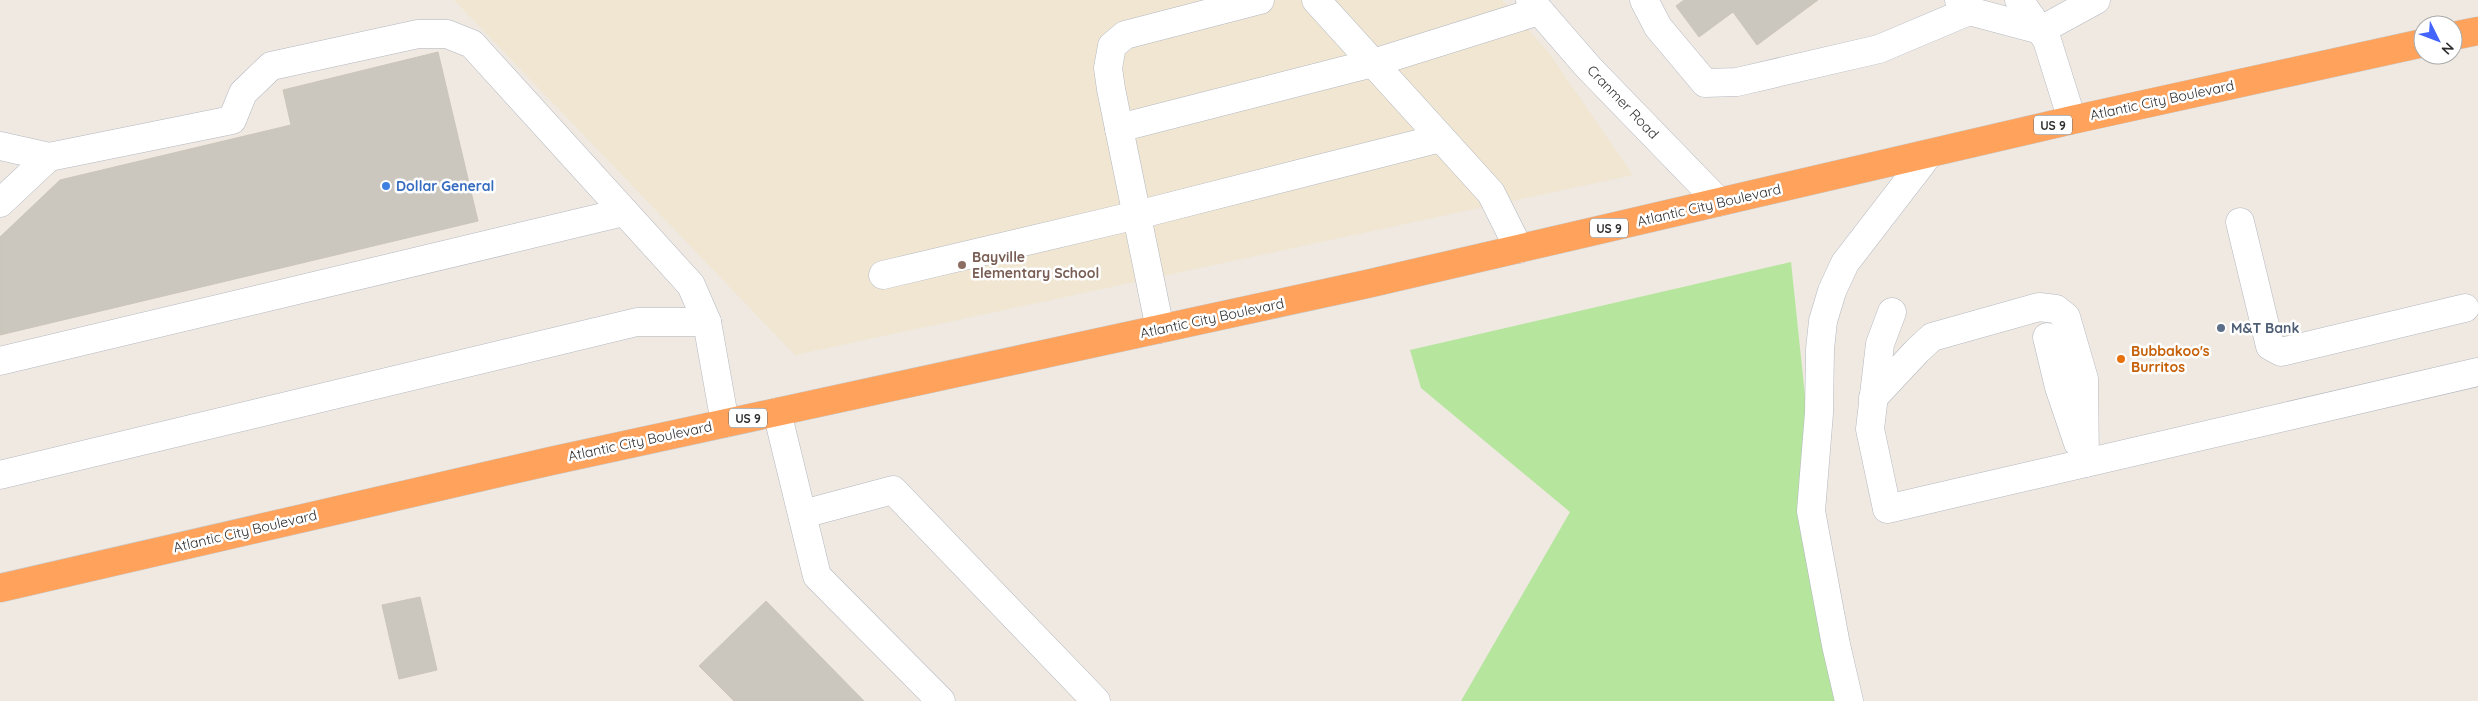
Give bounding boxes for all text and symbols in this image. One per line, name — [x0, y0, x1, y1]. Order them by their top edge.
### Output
north arrow — [2413, 15, 2463, 65]
text: N — [2438, 39, 2458, 59]
street label: Cranmer Road — [1583, 61, 1663, 143]
street label: Atlantic City Boulevard — [2088, 76, 2236, 124]
road number: US 9 — [2034, 116, 2072, 134]
place label: Dollar General — [396, 177, 494, 195]
marker: Dollar General — [380, 180, 392, 192]
street label: Atlantic City Boulevard — [1635, 180, 1783, 230]
road number: US 9 — [1590, 218, 1628, 238]
place label: Bayville Elementary School — [972, 248, 1099, 282]
marker: Bayville Elementary School — [956, 259, 968, 271]
street label: Atlantic City Boulevard — [1138, 294, 1286, 342]
place label: M&T Bank — [2231, 319, 2299, 337]
marker: M&T Bank — [2215, 322, 2227, 334]
place label: Bubbakoo's Burritos — [2131, 342, 2210, 376]
marker: Bubbakoo's Burritos — [2115, 353, 2127, 365]
road number: US 9 — [729, 408, 767, 428]
street label: Atlantic City Boulevard — [566, 417, 714, 465]
street label: Atlantic City Boulevard — [171, 506, 319, 556]

